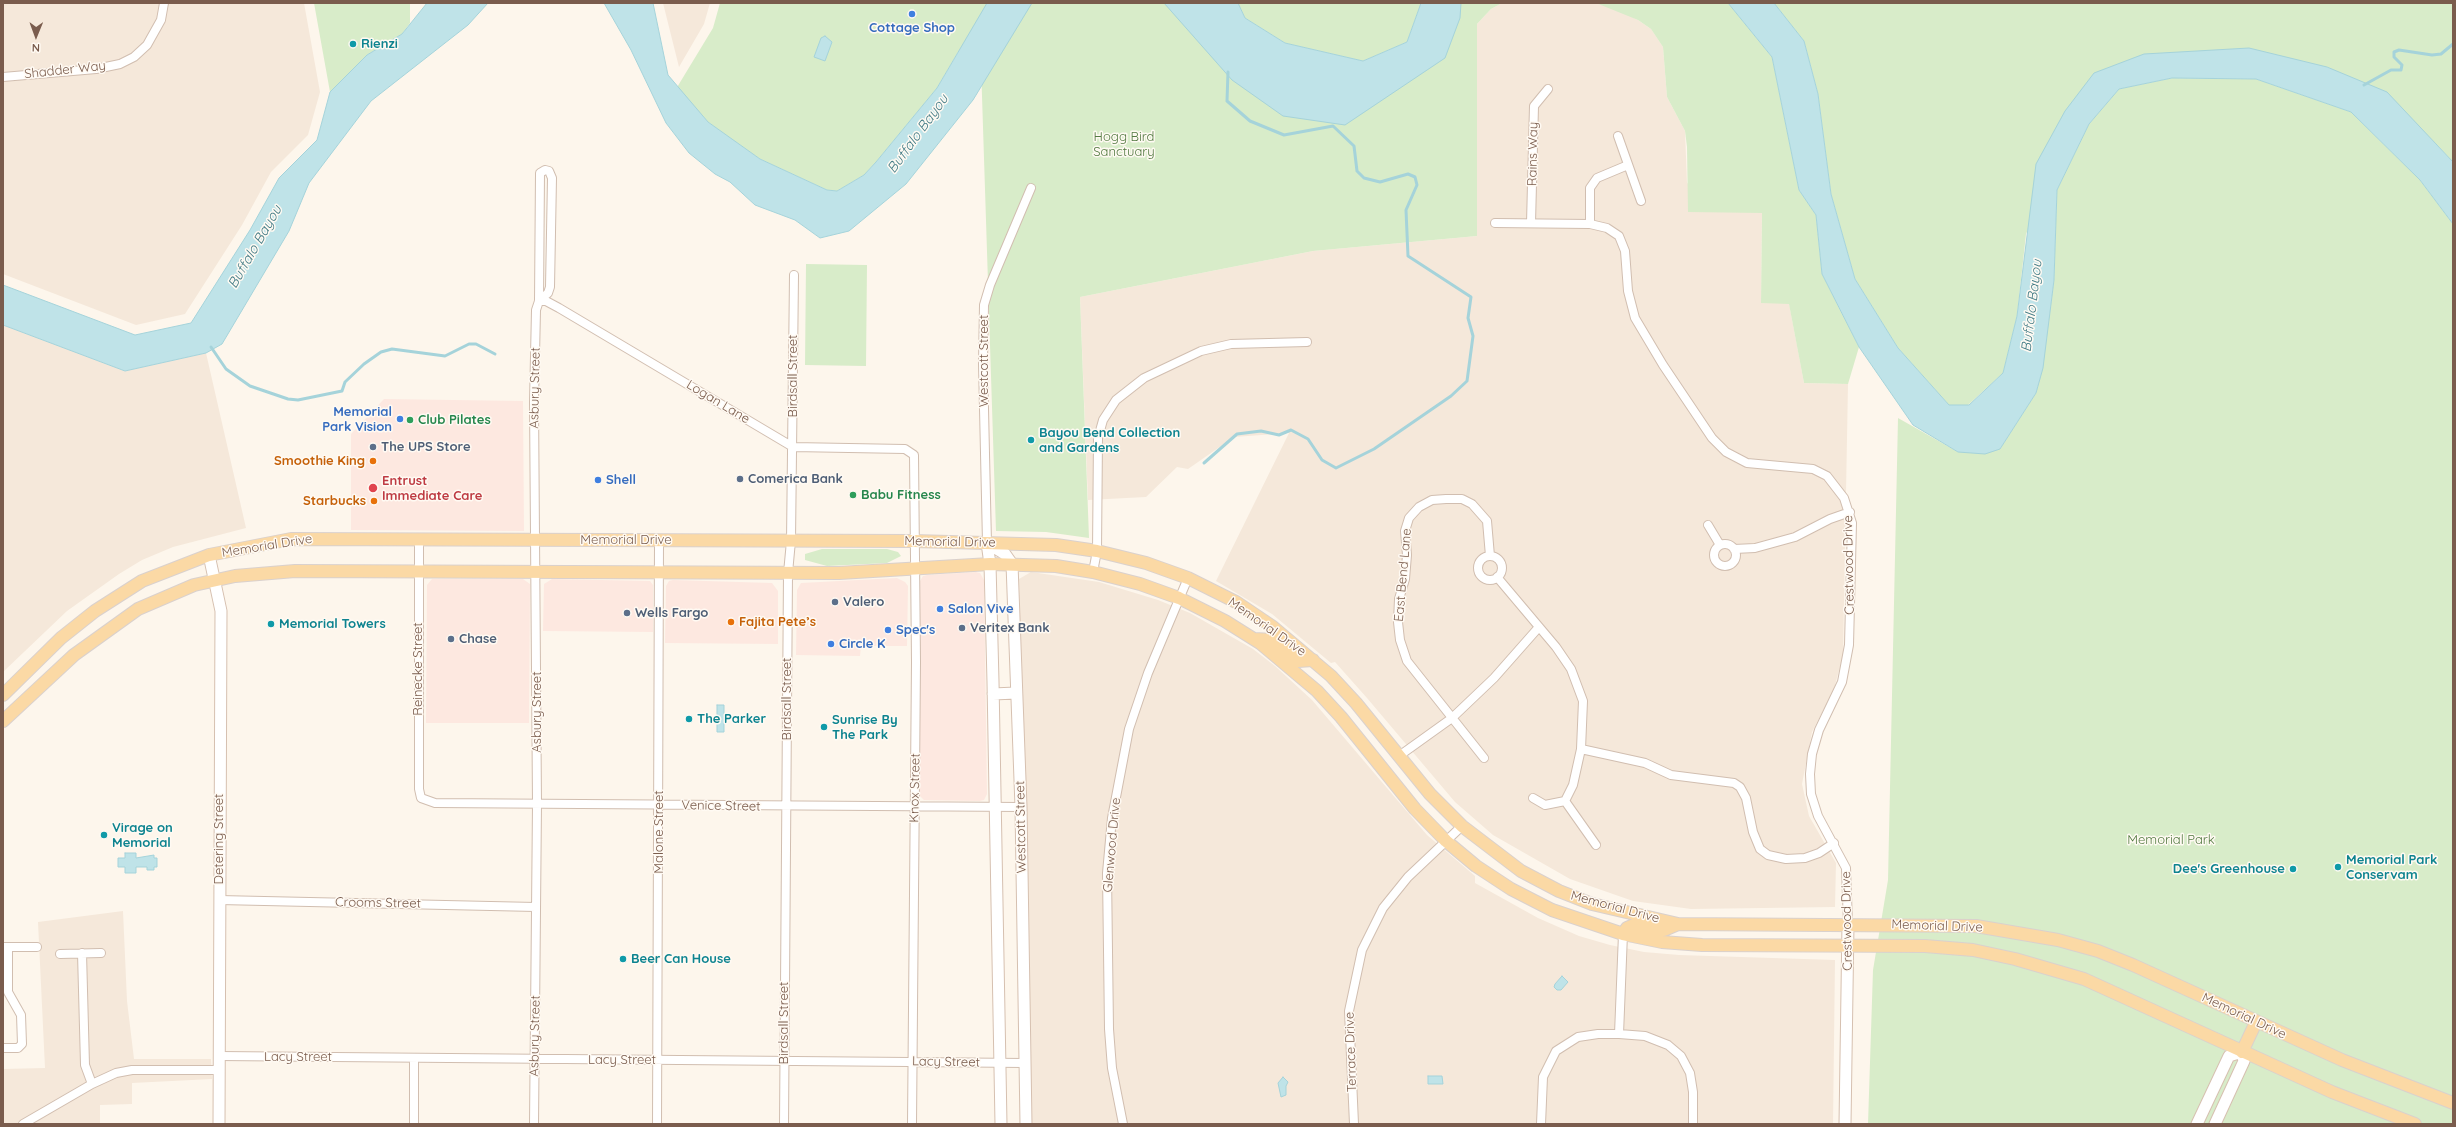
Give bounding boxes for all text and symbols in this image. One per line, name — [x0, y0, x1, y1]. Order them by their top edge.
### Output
marker: Cottage Shop — [907, 9, 917, 19]
north arrow — [16, 16, 56, 56]
place label: Cottage Shop — [869, 20, 955, 36]
place label: Rienzi — [361, 36, 398, 52]
marker: Rienzi — [348, 39, 358, 49]
text: N — [32, 41, 40, 55]
street label: Shadder Way — [23, 58, 107, 82]
water label: Buffalo Bayou — [884, 91, 952, 177]
street label: Rains Way — [1525, 122, 1541, 186]
park label: Hogg Bird Sanctuary — [1093, 129, 1155, 160]
water label: Buffalo Bayou — [224, 203, 286, 291]
water label: Buffalo Bayou — [2018, 259, 2046, 353]
street label: Westcott Street — [976, 315, 992, 407]
street label: Birdsall Street — [785, 335, 801, 417]
street label: Asbury Street — [526, 347, 544, 429]
street label: Logan Lane — [683, 377, 753, 427]
place label: Memorial Park Vision — [322, 404, 392, 435]
place label: Club Pilates — [418, 412, 491, 428]
marker: Memorial Park Vision — [395, 414, 405, 424]
marker: Club Pilates — [405, 415, 415, 425]
place label: Bayou Bend Collection and Gardens — [1039, 425, 1180, 456]
marker: Bayou Bend Collection and Gardens — [1026, 435, 1036, 445]
place label: The UPS Store — [381, 439, 471, 455]
marker: The UPS Store — [368, 442, 378, 452]
place label: Smoothie King — [274, 453, 365, 469]
marker: Smoothie King — [368, 456, 378, 466]
place label: Comerica Bank — [748, 471, 843, 487]
place label: Shell — [606, 472, 636, 488]
place label: Entrust Immediate Care — [382, 473, 483, 504]
marker: Comerica Bank — [735, 474, 745, 484]
marker: Shell — [593, 475, 603, 485]
marker: Entrust Immediate Care — [367, 482, 379, 494]
place label: Babu Fitness — [861, 487, 941, 503]
marker: Babu Fitness — [848, 490, 858, 500]
place label: Starbucks — [303, 493, 366, 509]
marker: Starbucks — [369, 496, 379, 506]
street label: Crestwood Drive — [1840, 515, 1858, 615]
street label: East Bend Lane — [1391, 528, 1415, 622]
street label: Memorial Drive — [221, 531, 313, 561]
street label: Memorial Drive — [580, 532, 672, 548]
street label: Memorial Drive — [904, 533, 996, 551]
place label: Valero — [843, 594, 884, 610]
street label: Memorial Drive — [1225, 594, 1309, 660]
marker: Valero — [830, 597, 840, 607]
place label: Salon Vive — [948, 601, 1014, 617]
marker: Salon Vive — [935, 604, 945, 614]
place label: Wells Fargo — [635, 605, 708, 621]
marker: Wells Fargo — [622, 608, 632, 618]
place label: Fajita Pete’s — [739, 614, 816, 630]
place label: Memorial Towers — [279, 616, 386, 632]
marker: Fajita Pete’s — [726, 617, 736, 627]
marker: Memorial Towers — [266, 619, 276, 629]
place label: Veritex Bank — [970, 620, 1050, 636]
street label: Reinecke Street — [410, 622, 426, 716]
place label: Spec's — [896, 622, 935, 638]
marker: Veritex Bank — [957, 623, 967, 633]
marker: Spec's — [883, 625, 893, 635]
place label: Chase — [459, 631, 497, 647]
marker: Chase — [446, 634, 456, 644]
place label: Circle K — [839, 636, 886, 652]
marker: Circle K — [826, 639, 836, 649]
street label: Birdsall Street — [779, 658, 795, 740]
street label: Asbury Street — [529, 671, 545, 753]
place label: The Parker — [697, 711, 766, 727]
place label: Sunrise By The Park — [832, 712, 898, 743]
marker: The Parker — [684, 714, 694, 724]
marker: Sunrise By The Park — [819, 722, 829, 732]
street label: Knox Street — [907, 753, 923, 823]
street label: Westcott Street — [1012, 781, 1030, 873]
street label: Malone Street — [651, 790, 667, 874]
street label: Detering Street — [211, 794, 227, 884]
street label: Glenwood Drive — [1100, 797, 1124, 893]
street label: Venice Street — [681, 798, 761, 814]
place label: Virage on Memorial — [112, 820, 173, 851]
marker: Virage on Memorial — [99, 830, 109, 840]
park label: Memorial Park — [2127, 832, 2215, 848]
place label: Memorial Park Conservam — [2346, 852, 2437, 883]
place label: Dee's Greenhouse — [2173, 861, 2285, 877]
marker: Memorial Park Conservam — [2333, 862, 2343, 872]
marker: Dee's Greenhouse — [2288, 864, 2298, 874]
street label: Crestwood Drive — [1838, 871, 1856, 971]
street label: Memorial Drive — [1569, 888, 1661, 926]
street label: Crooms Street — [335, 894, 421, 912]
street label: Memorial Drive — [1891, 917, 1983, 935]
place label: Beer Can House — [631, 951, 731, 967]
marker: Beer Can House — [618, 954, 628, 964]
street label: Birdsall Street — [776, 982, 792, 1064]
street label: Memorial Drive — [2199, 990, 2289, 1042]
street label: Asbury Street — [526, 995, 544, 1077]
street label: Terrace Drive — [1342, 1012, 1360, 1092]
street label: Lacy Street — [264, 1049, 332, 1065]
street label: Lacy Street — [588, 1052, 656, 1068]
street label: Lacy Street — [912, 1054, 980, 1070]

